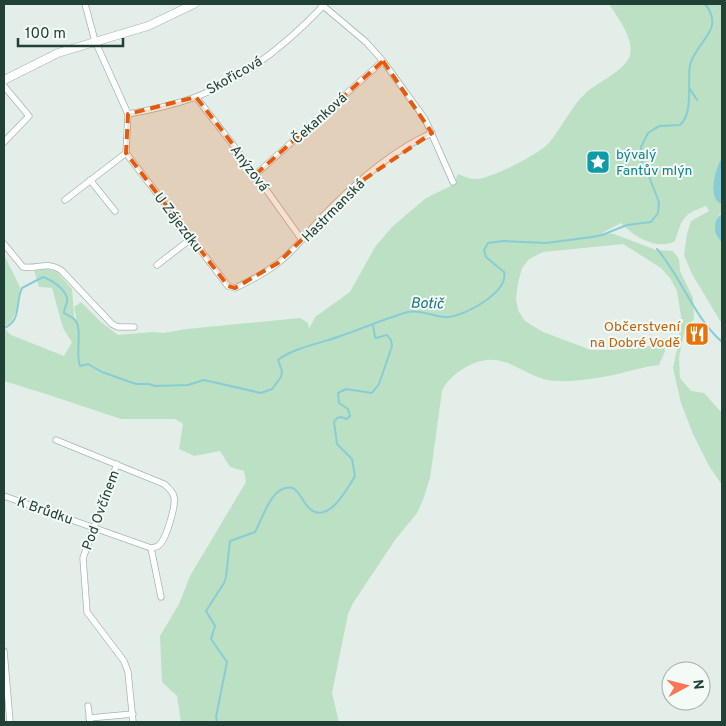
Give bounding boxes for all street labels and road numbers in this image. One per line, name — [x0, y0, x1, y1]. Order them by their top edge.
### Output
street label: Skořicová — [204, 54, 266, 99]
street label: Čekanková — [288, 89, 351, 148]
street label: Anýzová — [226, 142, 272, 195]
street label: Hastrmanská — [299, 176, 369, 246]
street label: U Zájezdku — [150, 190, 206, 256]
street label: Pod Ovčínem — [79, 468, 124, 553]
street label: K Brůdku — [14, 494, 75, 529]

